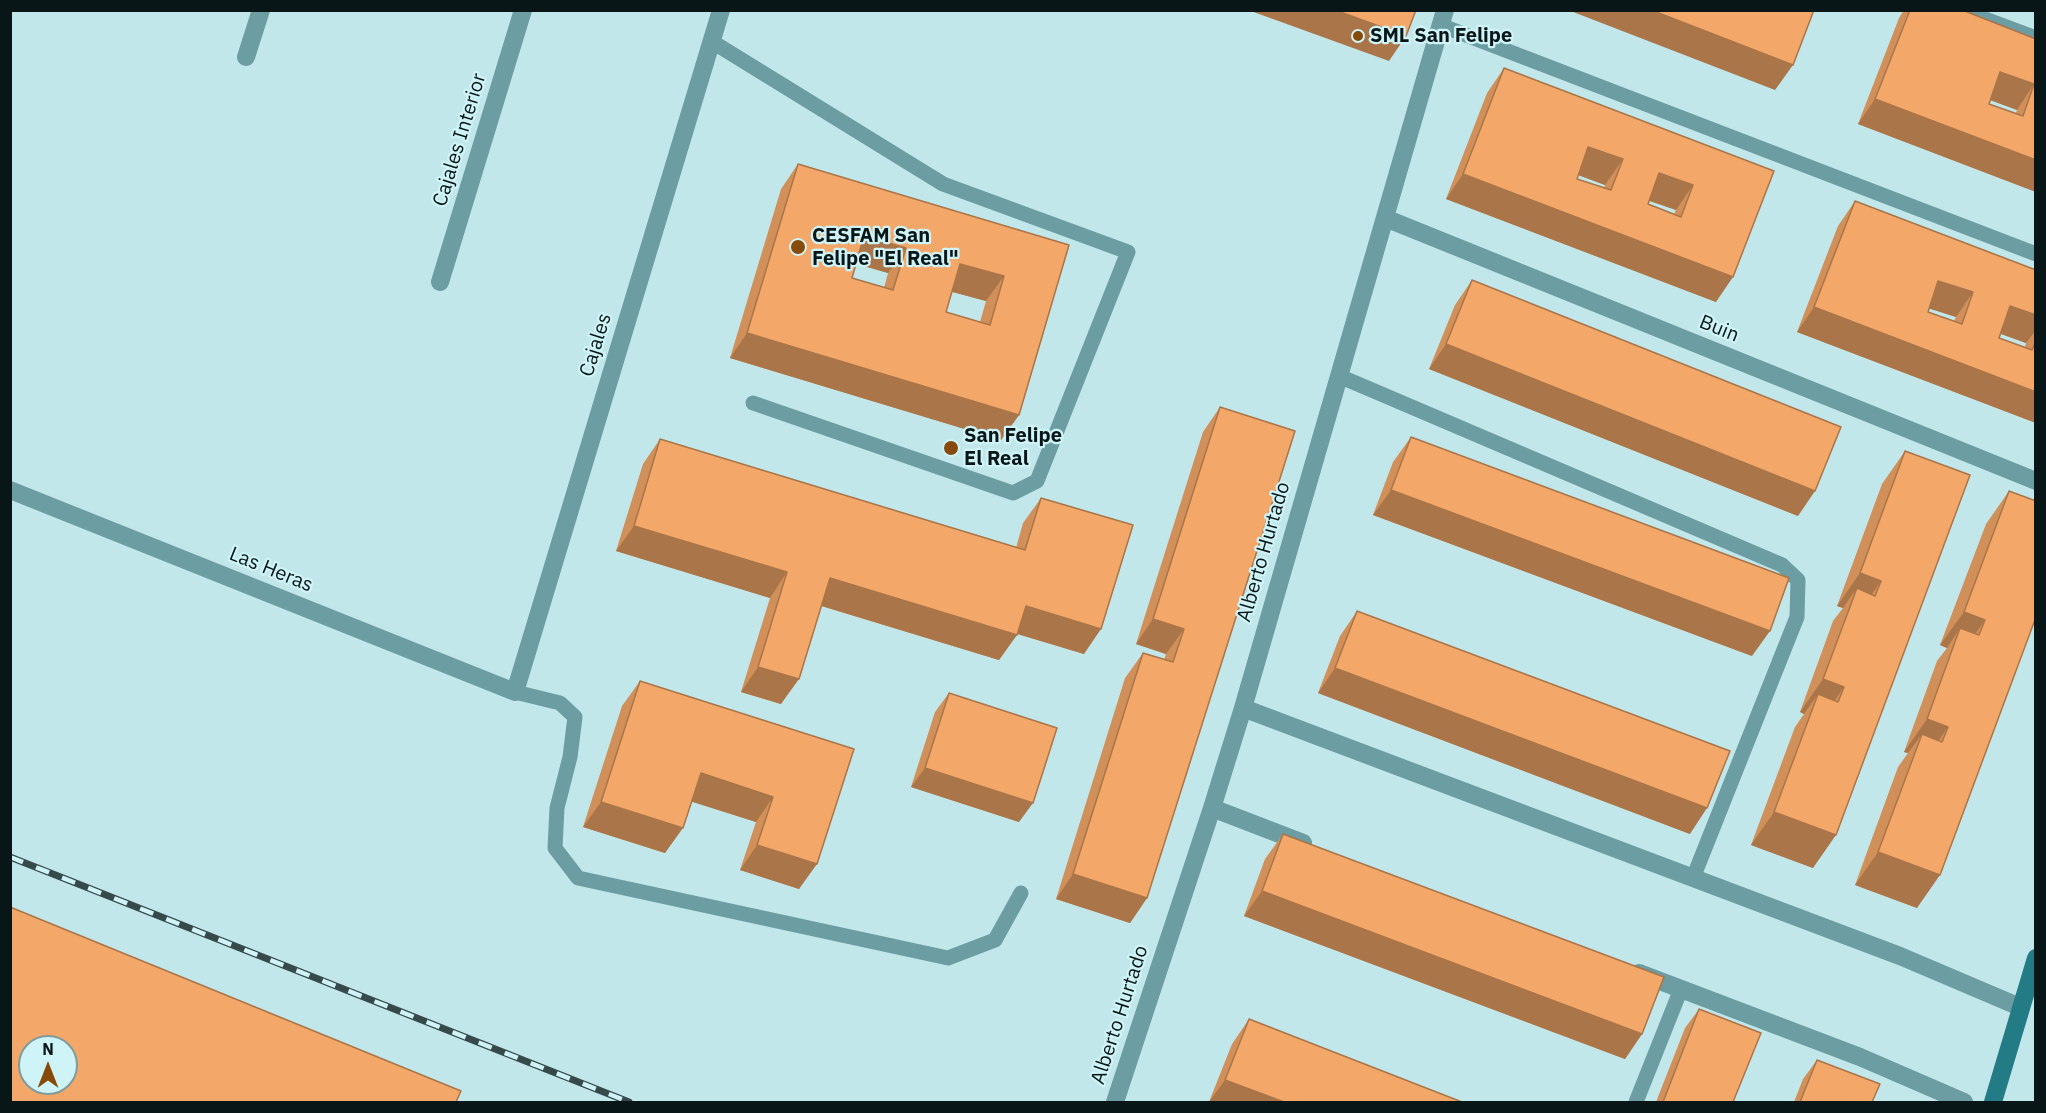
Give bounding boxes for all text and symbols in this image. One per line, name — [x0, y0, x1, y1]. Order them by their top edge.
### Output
place label: SML San Felipe — [1370, 24, 1512, 48]
marker: SML San Felipe — [1351, 29, 1365, 43]
street label: Cajales Interior — [428, 71, 492, 209]
place label: CESFAM San Felipe "El Real" — [812, 224, 959, 271]
marker: CESFAM San Felipe "El Real" — [789, 238, 807, 256]
street label: Cajales — [575, 310, 617, 380]
street label: Buin — [1696, 310, 1742, 348]
place label: San Felipe El Real — [964, 424, 1062, 471]
marker: San Felipe El Real — [942, 439, 960, 457]
street label: Alberto Hurtado — [1233, 479, 1295, 625]
street label: Las Heras — [226, 542, 316, 598]
street label: Alberto Hurtado — [1086, 943, 1154, 1087]
north arrow — [18, 1035, 78, 1095]
text: N — [42, 1039, 54, 1059]

